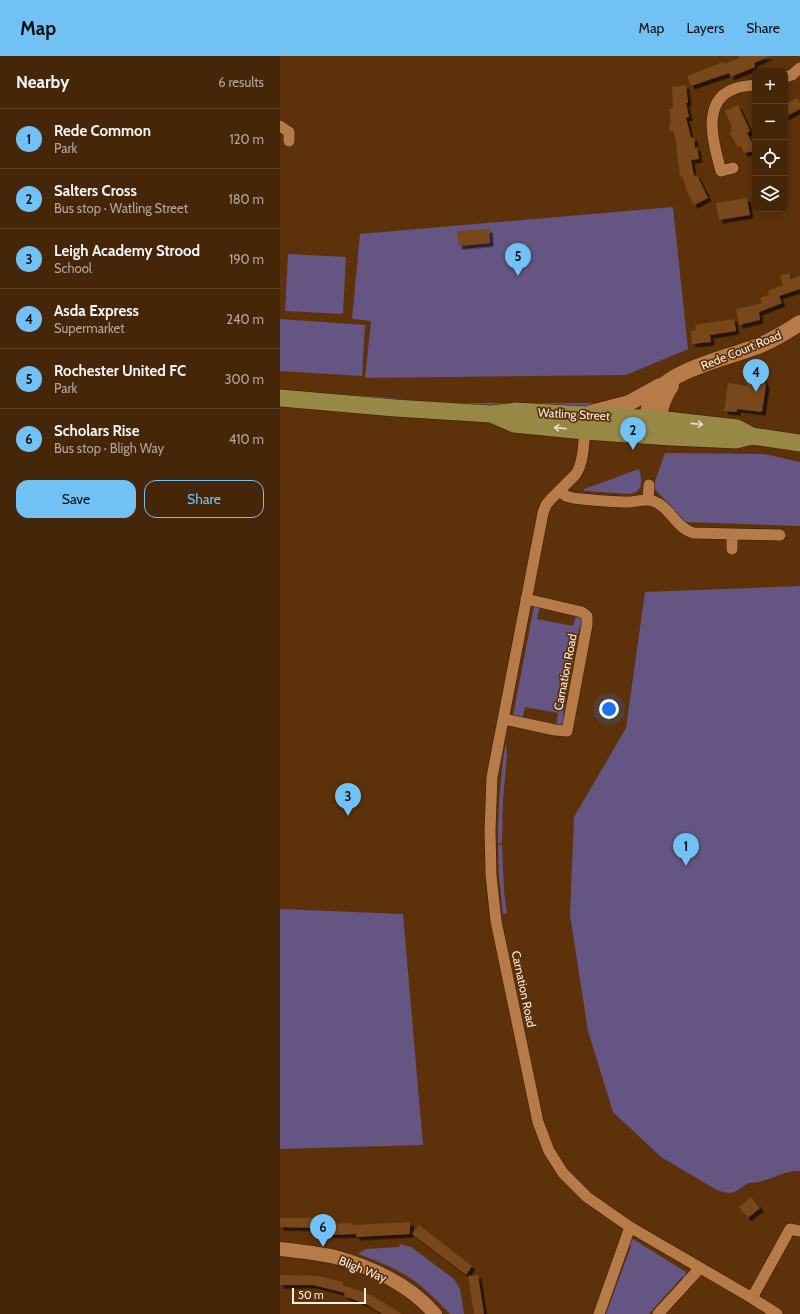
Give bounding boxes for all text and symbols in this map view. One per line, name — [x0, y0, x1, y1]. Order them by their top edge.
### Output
text: Map — [20, 17, 56, 40]
text: Map — [639, 19, 664, 37]
text: Layers — [686, 19, 724, 37]
text: Share — [746, 19, 780, 37]
map controls — [752, 68, 788, 212]
button: + — [752, 68, 788, 104]
text: Nearby — [16, 72, 69, 92]
text: 6 results — [218, 74, 264, 90]
button: − — [752, 104, 788, 140]
text: Rede Common — [54, 122, 151, 140]
text: 1 — [27, 131, 31, 147]
text: 120 m — [230, 131, 264, 147]
text: Park — [54, 140, 77, 156]
button: locate — [752, 140, 788, 176]
button: layers — [752, 176, 788, 212]
text: Salters Cross — [54, 182, 137, 200]
text: 2 — [26, 191, 32, 207]
text: 180 m — [228, 191, 264, 207]
text: Bus stop · Watling Street — [54, 200, 188, 216]
text: Leigh Academy Strood — [54, 242, 200, 260]
pin: 5 — [505, 243, 531, 276]
text: 3 — [25, 251, 33, 267]
text: 190 m — [229, 251, 264, 267]
text: School — [54, 260, 92, 276]
text: Asda Express — [54, 302, 139, 320]
text: 4 — [25, 311, 33, 327]
text: 240 m — [226, 311, 264, 327]
text: Supermarket — [54, 320, 125, 336]
street label: Rede Court Road — [699, 327, 783, 373]
pin: 4 — [743, 359, 769, 392]
text: Rochester United FC — [54, 362, 186, 380]
text: 5 — [26, 371, 32, 387]
text: 300 m — [224, 371, 264, 387]
text: Park — [54, 380, 77, 396]
street label: Watling Street — [538, 405, 610, 423]
pin: 2 — [620, 417, 646, 450]
one-way arrow — [690, 420, 703, 427]
text: Scholars Rise — [54, 422, 139, 440]
one-way arrow — [554, 424, 567, 432]
text: 6 — [25, 431, 33, 447]
text: 410 m — [229, 431, 264, 447]
text: Bus stop · Bligh Way — [54, 440, 164, 456]
button: Save — [16, 480, 136, 518]
button: Share — [144, 480, 264, 518]
street label: Carnation Road — [550, 632, 580, 712]
your location — [599, 699, 619, 719]
pin: 3 — [335, 783, 361, 816]
pin: 1 — [673, 833, 699, 866]
street label: Carnation Road — [509, 949, 539, 1029]
pin: 6 — [310, 1214, 336, 1247]
street label: Bligh Way — [337, 1253, 389, 1285]
scale bar — [292, 1286, 366, 1305]
text: 50 m — [298, 1288, 324, 1302]

